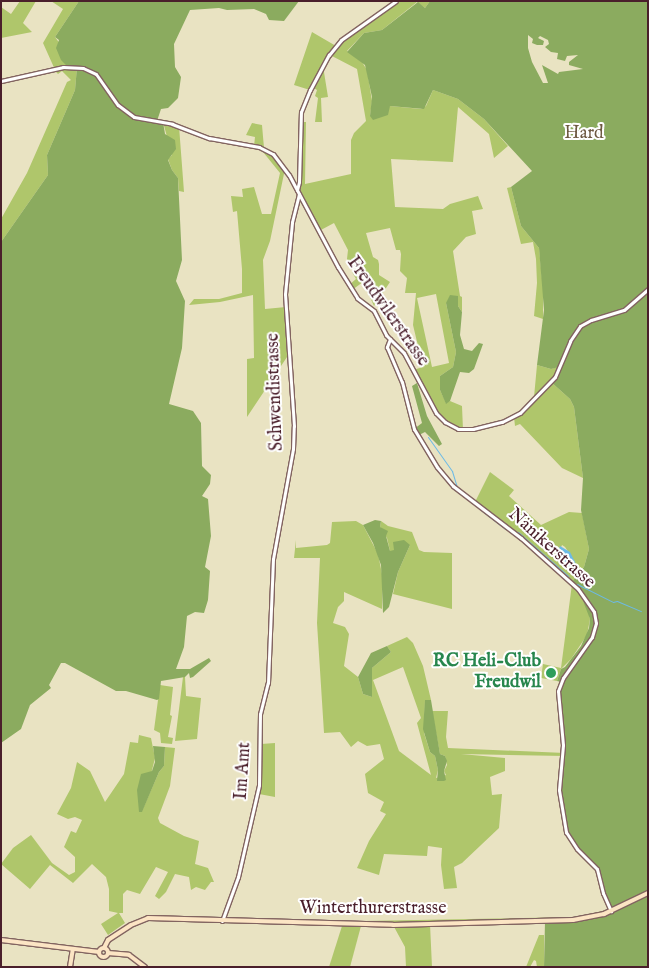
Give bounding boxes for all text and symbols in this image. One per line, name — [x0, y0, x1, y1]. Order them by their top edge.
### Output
park label: Hard — [564, 123, 604, 145]
street label: Freudwilerstrasse — [341, 253, 433, 371]
street label: Schwendistrasse — [263, 333, 289, 451]
street label: Nänikerstrasse — [503, 504, 599, 594]
place label: RC Heli-Club Freudwil — [433, 652, 541, 694]
marker: RC Heli-Club Freudwil — [545, 667, 557, 679]
street label: Im Amt — [231, 741, 257, 801]
street label: Winterthurerstrasse — [300, 898, 446, 920]

